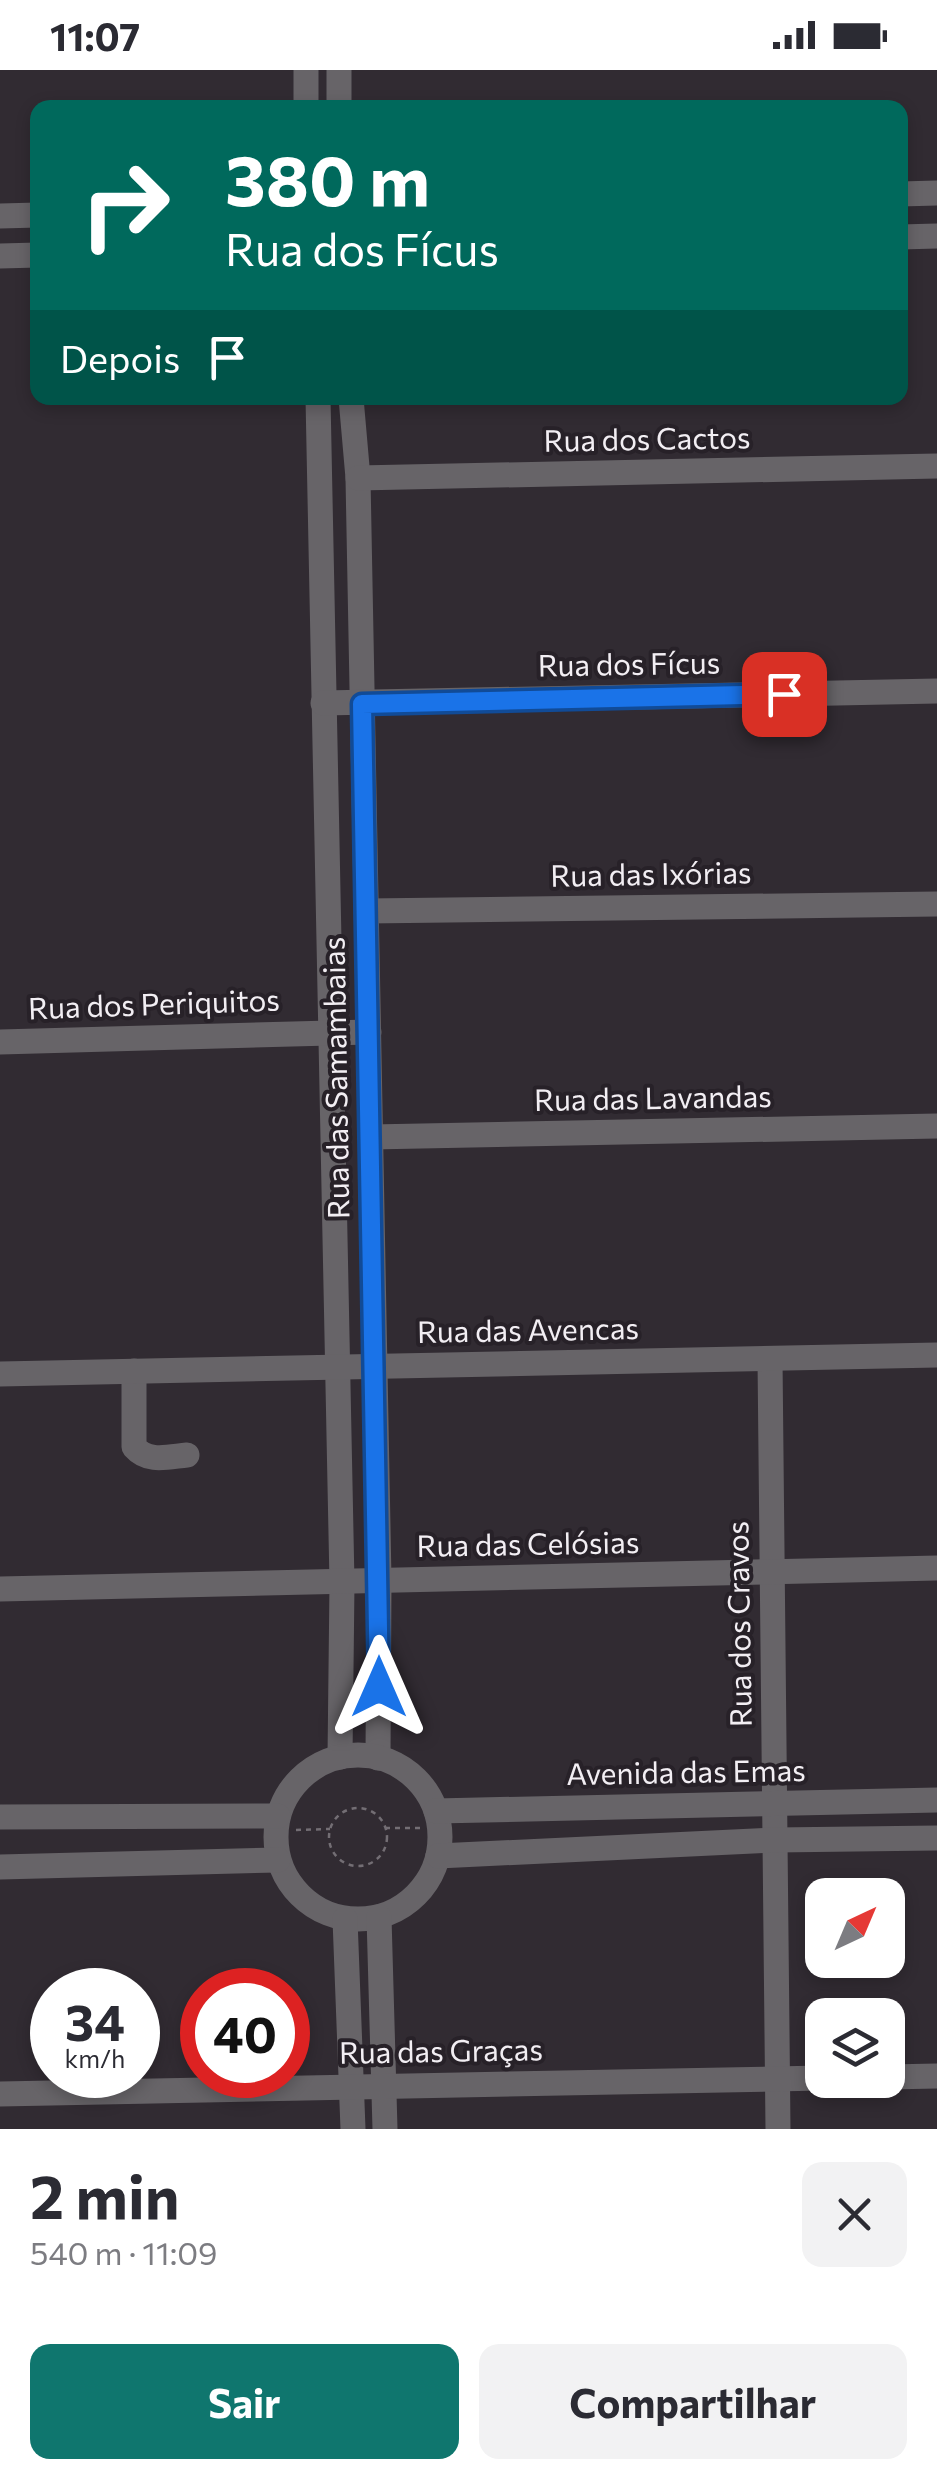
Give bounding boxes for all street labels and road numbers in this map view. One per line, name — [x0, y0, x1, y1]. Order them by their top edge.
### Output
street label: Rua dos Cactos — [543, 417, 751, 458]
street label: Rua dos Fícus — [537, 642, 721, 683]
street label: Rua das Ixórias — [550, 852, 752, 893]
street label: Rua das Samambaias — [314, 937, 355, 1220]
street label: Rua dos Periquitos — [28, 980, 280, 1025]
street label: Rua das Lavandas — [534, 1076, 772, 1117]
street label: Rua das Avencas — [417, 1308, 639, 1349]
street label: Rua dos Cravos — [717, 1521, 758, 1727]
street label: Rua das Celósias — [416, 1522, 640, 1563]
street label: Avenida das Emas — [566, 1750, 806, 1791]
street label: Rua das Graças — [339, 2029, 543, 2070]

